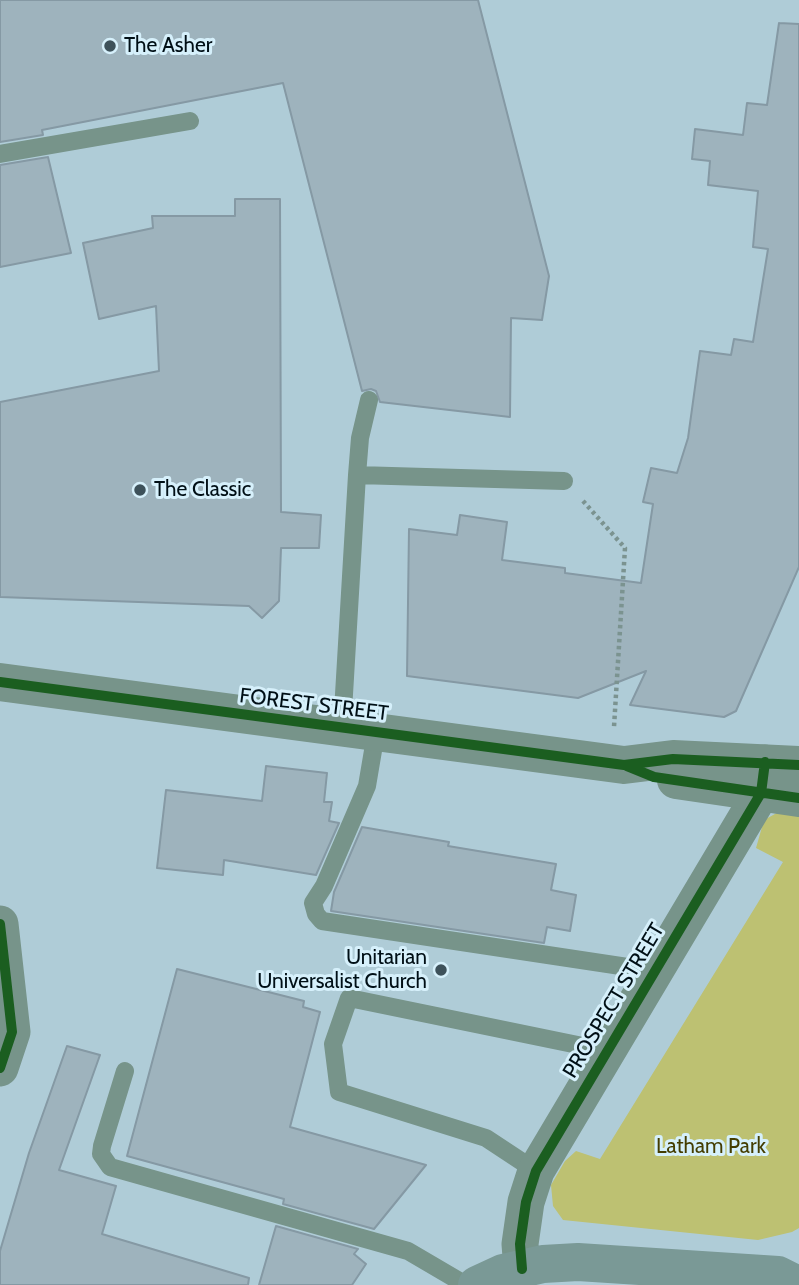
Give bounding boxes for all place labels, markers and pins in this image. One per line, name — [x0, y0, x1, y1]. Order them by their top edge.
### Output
place label: The Asher — [124, 33, 212, 59]
marker: The Asher — [102, 38, 118, 54]
place label: The Classic — [154, 477, 251, 503]
marker: The Classic — [132, 482, 148, 498]
place label: Unitarian Universalist Church — [257, 945, 427, 995]
marker: Unitarian Universalist Church — [433, 962, 449, 978]

